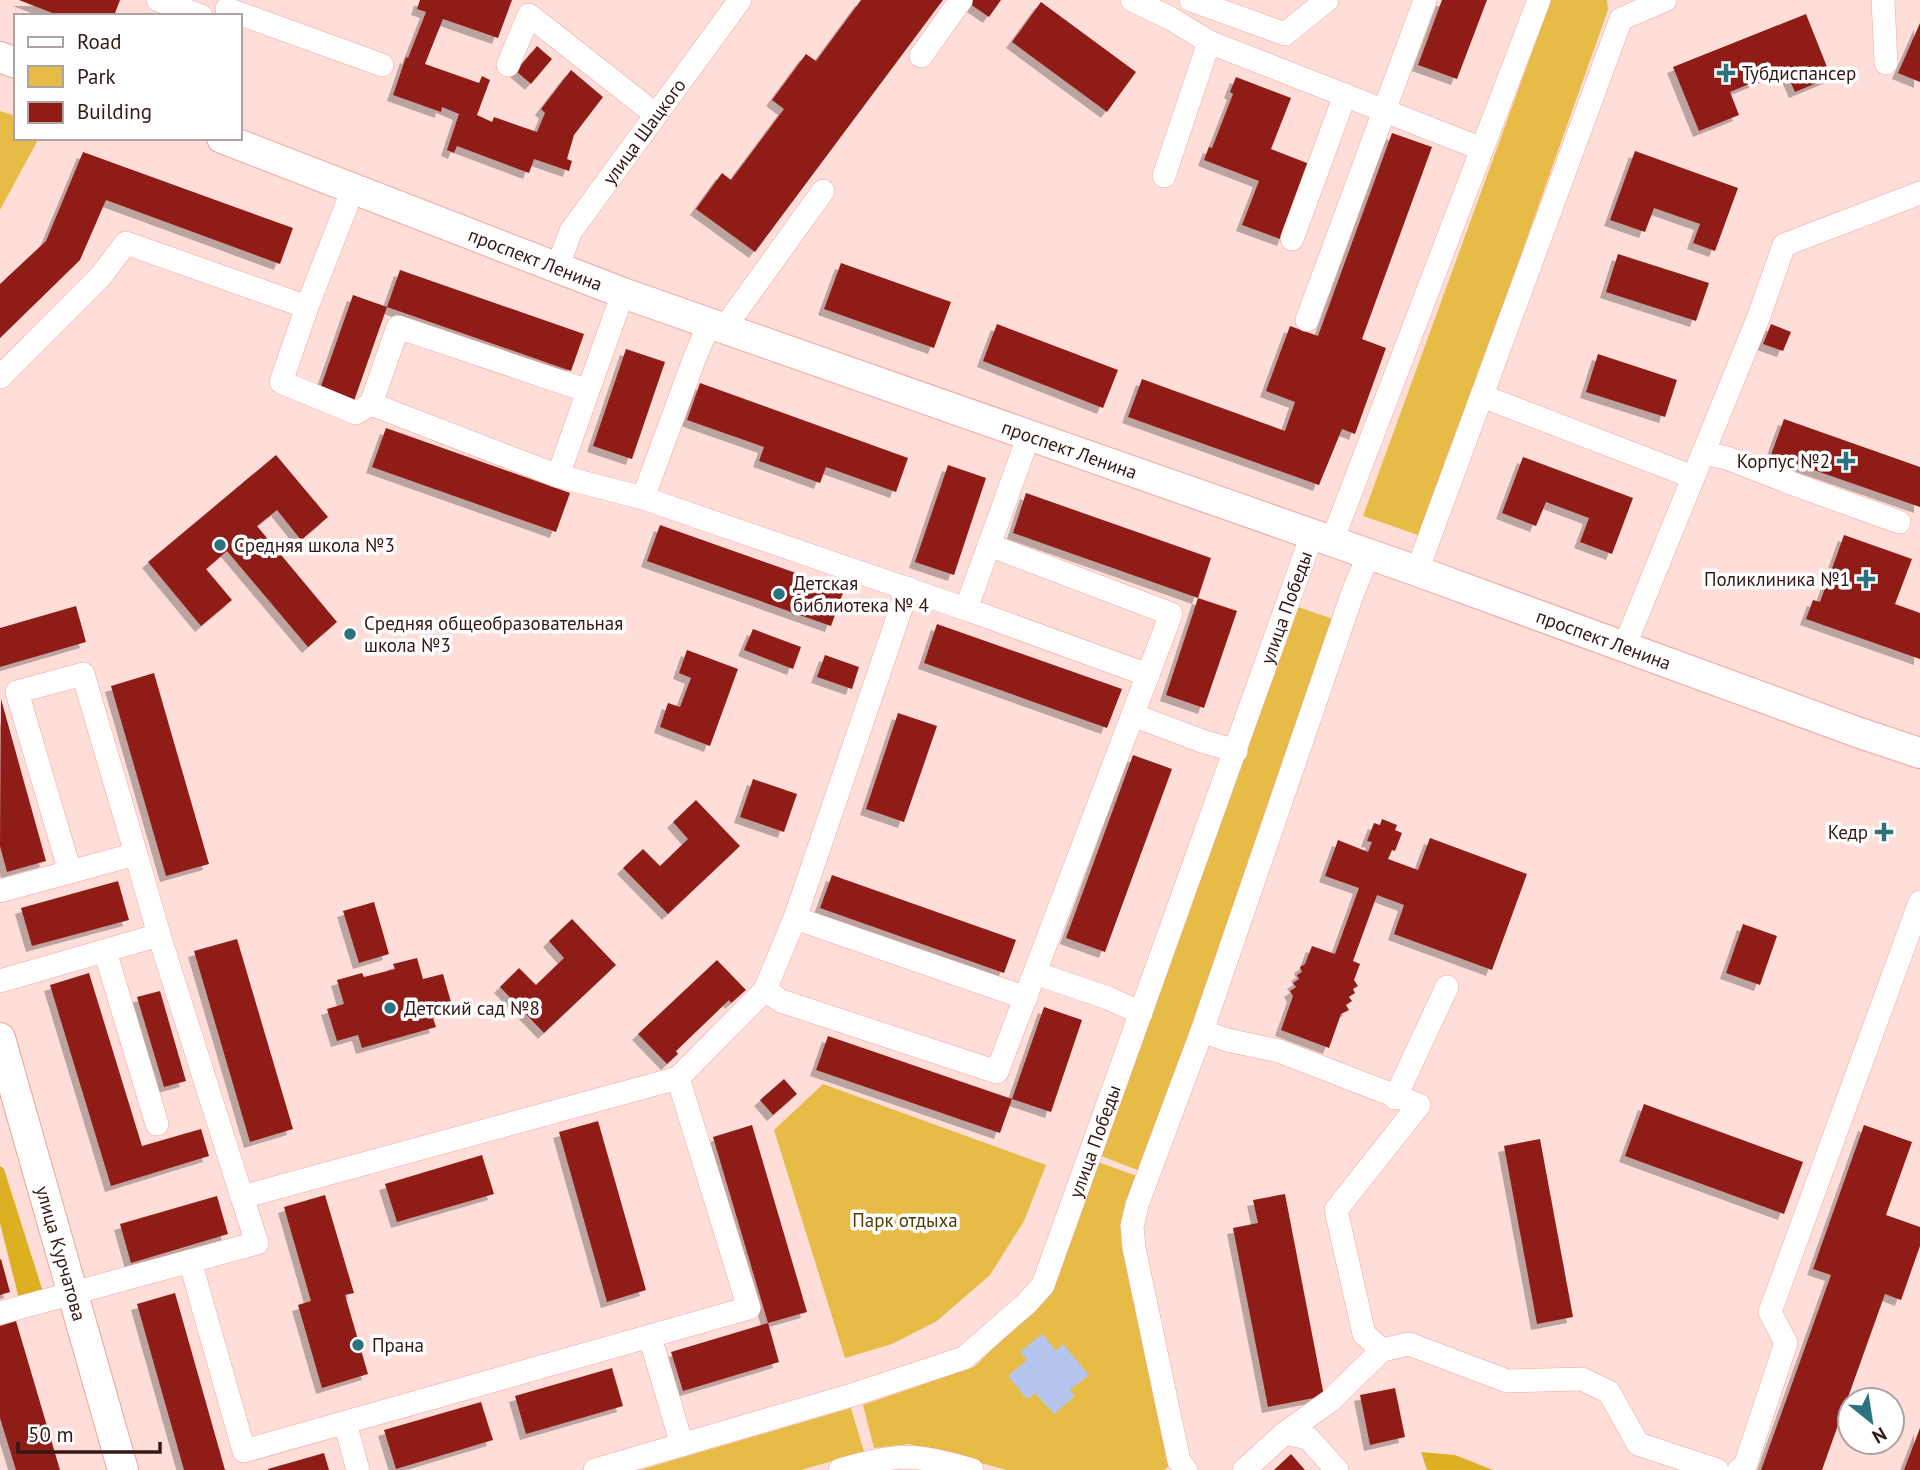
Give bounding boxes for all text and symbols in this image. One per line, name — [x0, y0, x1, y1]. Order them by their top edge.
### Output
legend — [14, 14, 242, 140]
text: Road — [77, 28, 121, 55]
place label: Тубдиспансер — [1742, 61, 1856, 85]
text: Park — [77, 63, 116, 90]
marker: Тубдиспансер — [1716, 63, 1736, 83]
street label: улица Шацкого — [597, 73, 691, 189]
text: Building — [77, 98, 152, 125]
street label: проспект Ленина — [465, 222, 606, 296]
street label: проспект Ленина — [999, 415, 1140, 484]
place label: Корпус №2 — [1737, 449, 1830, 473]
marker: Корпус №2 — [1836, 451, 1856, 471]
place label: Средняя школа №3 — [234, 533, 395, 557]
marker: Средняя школа №3 — [212, 537, 228, 553]
street label: улица Победы — [1255, 548, 1317, 667]
place label: Поликлиника №1 — [1704, 567, 1850, 591]
marker: Поликлиника №1 — [1856, 569, 1876, 589]
place label: Детская библиотека № 4 — [793, 571, 929, 617]
marker: Детская библиотека № 4 — [771, 586, 787, 602]
street label: проспект Ленина — [1533, 604, 1674, 675]
place label: Средняя общеобразовательная школа №3 — [364, 611, 623, 657]
marker: Средняя общеобразовательная школа №3 — [342, 626, 358, 642]
place label: Кедр — [1828, 820, 1868, 844]
marker: Кедр — [1874, 822, 1894, 842]
place label: Детский сад №8 — [404, 996, 540, 1020]
marker: Детский сад №8 — [382, 1000, 398, 1016]
street label: улица Победы — [1063, 1082, 1126, 1201]
street label: улица Курчатова — [31, 1183, 92, 1324]
park label: Парк отдыха — [852, 1208, 958, 1232]
place label: Прана — [372, 1333, 424, 1357]
marker: Прана — [350, 1337, 366, 1353]
north arrow — [1836, 1386, 1906, 1456]
scale bar — [18, 1410, 159, 1454]
text: 50 m — [28, 1421, 74, 1448]
text: N — [1868, 1422, 1891, 1449]

